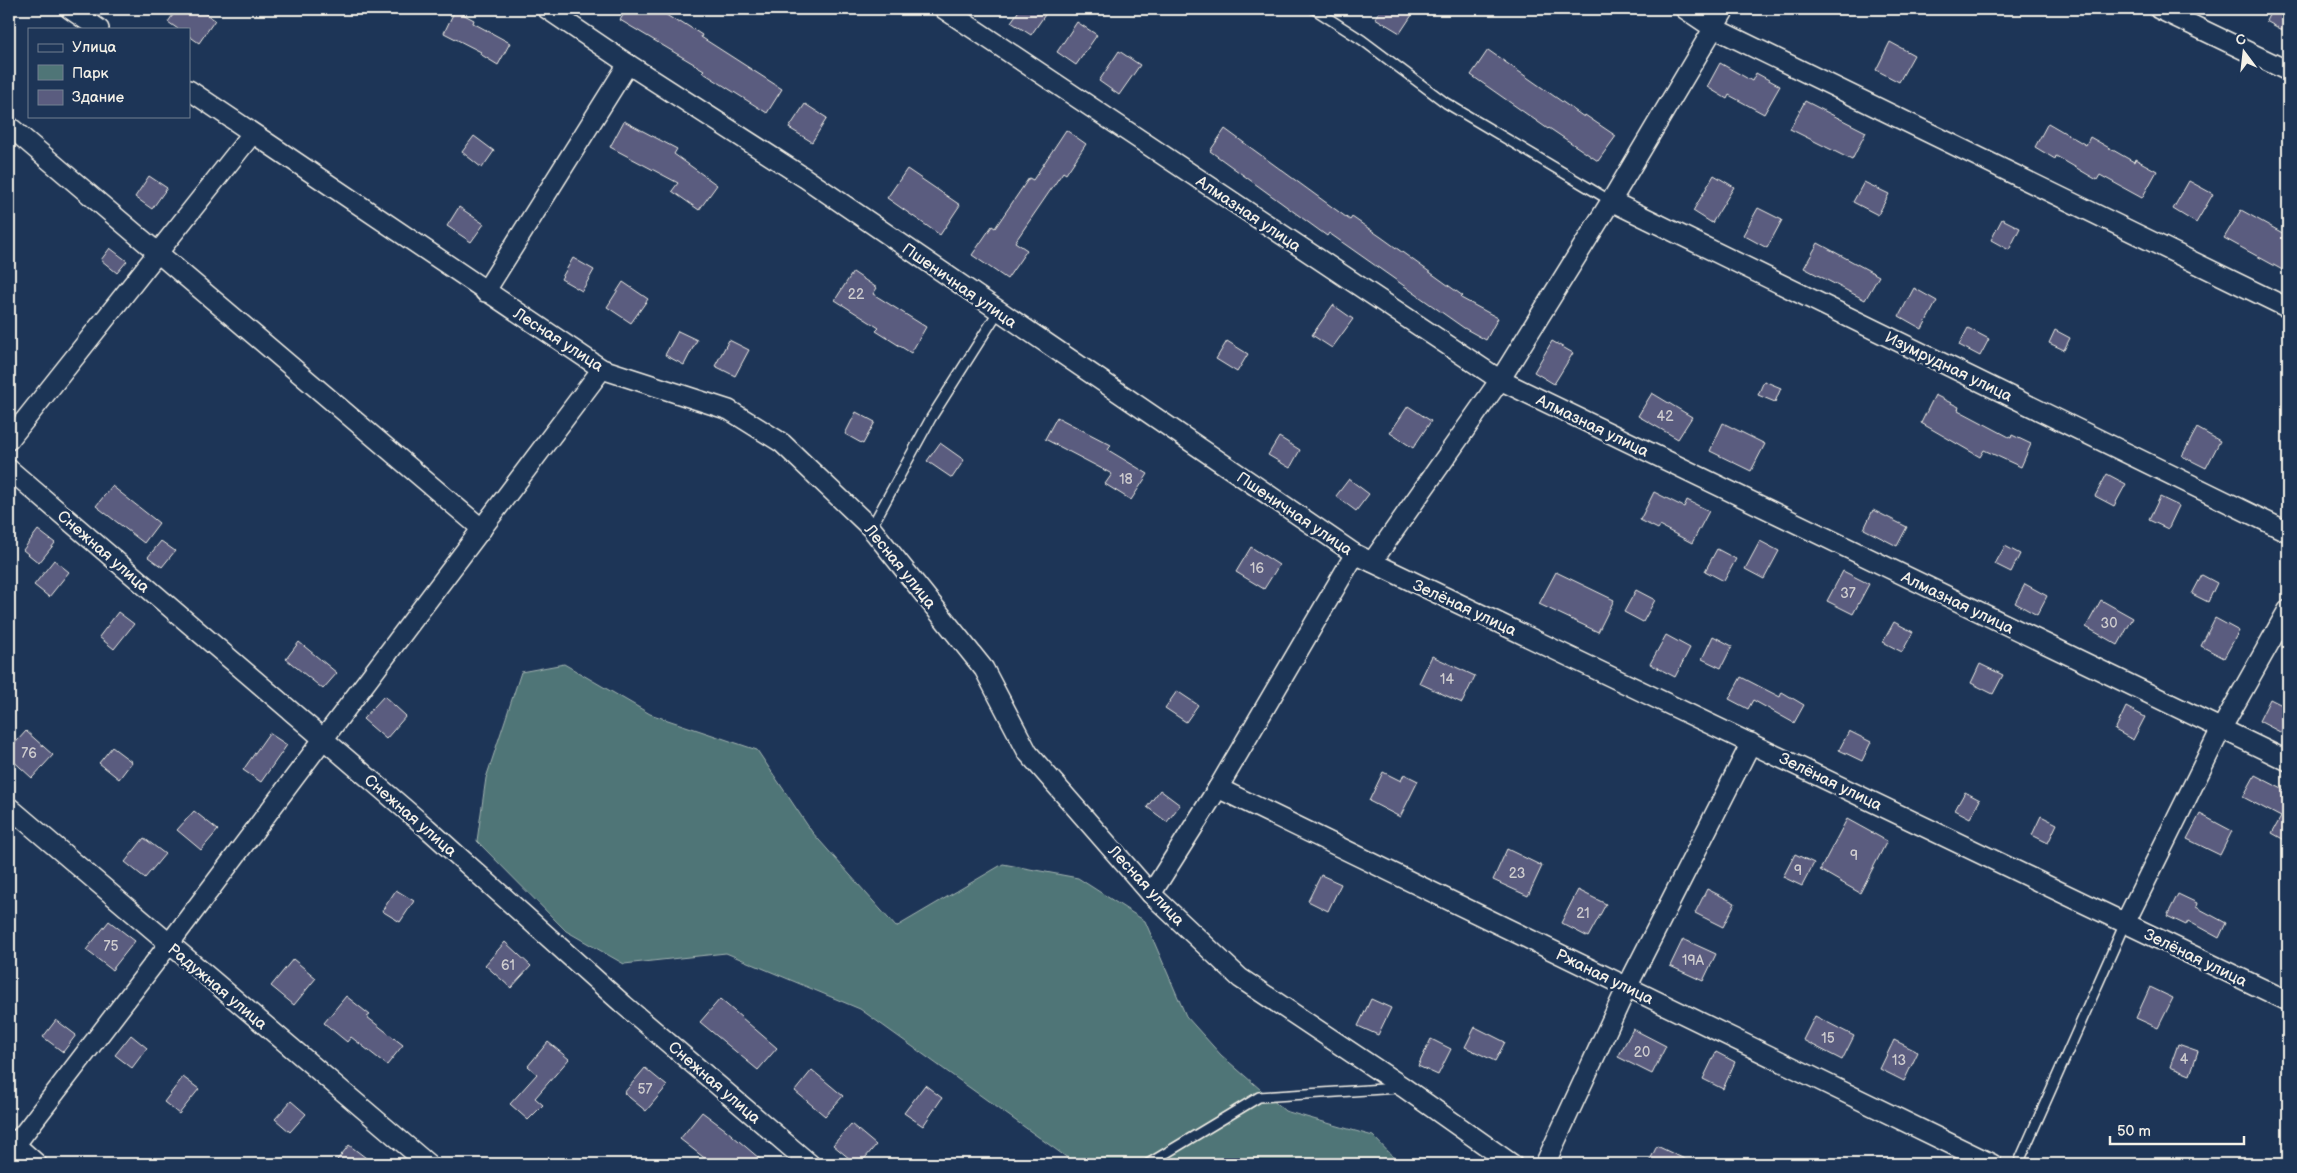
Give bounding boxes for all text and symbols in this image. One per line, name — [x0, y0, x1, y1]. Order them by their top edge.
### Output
legend — [28, 28, 190, 118]
north arrow — [2220, 28, 2270, 78]
text: С — [2234, 30, 2248, 49]
text: Улица — [72, 38, 117, 57]
text: Парк — [72, 64, 109, 83]
text: Здание — [72, 88, 124, 107]
street label: Алмазная улица — [1191, 172, 1305, 257]
street label: Пшеничная улица — [898, 240, 1021, 333]
house number: 22 — [848, 286, 865, 303]
street label: Лесная улица — [509, 304, 607, 377]
street label: Изумрудная улица — [1881, 328, 2016, 407]
street label: Алмазная улица — [1532, 391, 1652, 462]
house number: 42 — [1657, 408, 1674, 425]
street label: Пшеничная улица — [1233, 468, 1356, 560]
house number: 18 — [1119, 471, 1133, 488]
street label: Снежная улица — [53, 507, 153, 598]
street label: Лесная улица — [859, 520, 940, 613]
house number: 16 — [1250, 560, 1264, 577]
street label: Алмазная улица — [1897, 568, 2017, 639]
street label: Зелёная улица — [1410, 576, 1520, 641]
house number: 37 — [1840, 585, 1856, 602]
house number: 30 — [2101, 615, 2117, 632]
house number: 14 — [1440, 671, 1454, 688]
house number: 76 — [21, 745, 37, 762]
street label: Зелёная улица — [1776, 749, 1885, 816]
street label: Снежная улица — [360, 771, 460, 862]
street label: Лесная улица — [1103, 841, 1188, 931]
house number: 9 — [1850, 847, 1858, 864]
house number: 9 — [1794, 862, 1802, 879]
house number: 23 — [1509, 865, 1525, 882]
house number: 21 — [1576, 905, 1590, 922]
street label: Зелёная улица — [2141, 925, 2250, 992]
house number: 75 — [104, 938, 118, 955]
street label: Радужная улица — [164, 940, 271, 1035]
street label: Ржаная улица — [1552, 945, 1657, 1009]
house number: 19А — [1682, 952, 1705, 969]
house number: 61 — [501, 957, 515, 974]
house number: 15 — [1821, 1030, 1835, 1047]
street label: Снежная улица — [664, 1038, 764, 1129]
house number: 20 — [1634, 1044, 1650, 1061]
house number: 4 — [2180, 1051, 2189, 1068]
house number: 13 — [1892, 1052, 1906, 1069]
house number: 57 — [638, 1081, 653, 1098]
scale bar — [2110, 1113, 2243, 1145]
text: 50 m — [2117, 1122, 2151, 1141]

